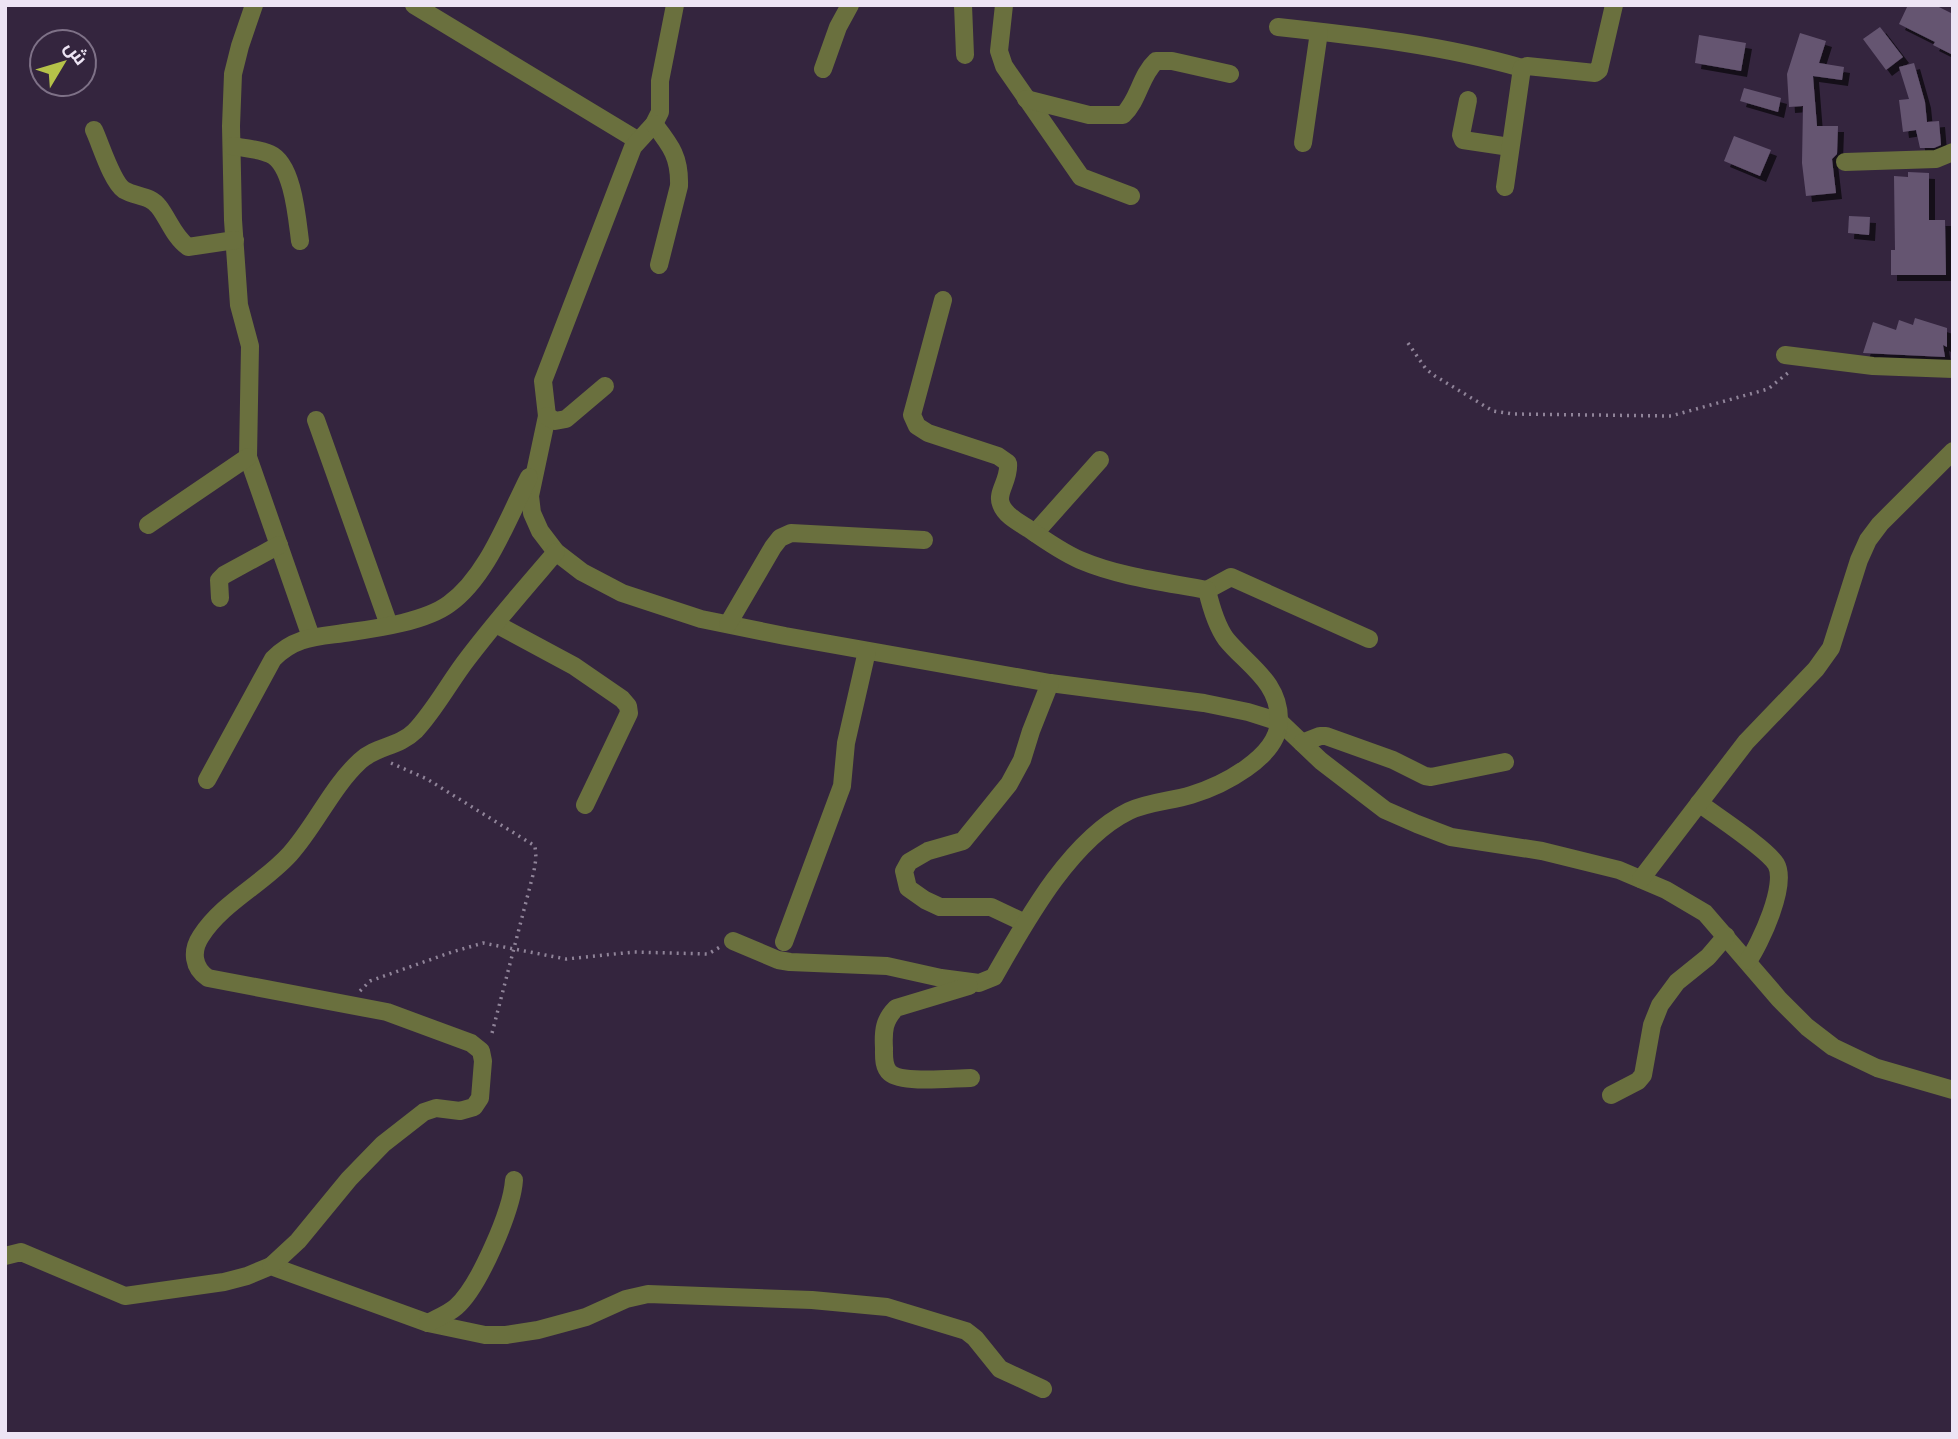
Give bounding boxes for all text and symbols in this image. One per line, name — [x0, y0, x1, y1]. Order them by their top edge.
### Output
north arrow — [28, 28, 98, 98]
text: ش — [59, 35, 94, 70]

